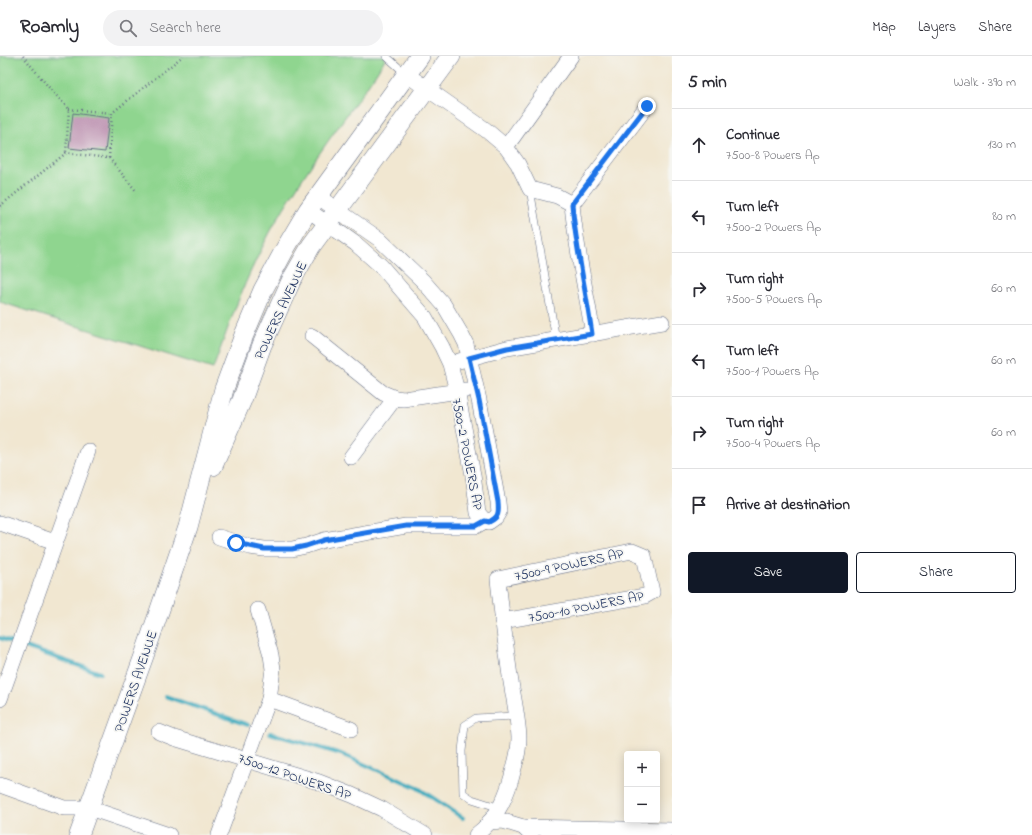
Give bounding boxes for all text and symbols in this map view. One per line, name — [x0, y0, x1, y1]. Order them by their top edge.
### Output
search box — [103, 10, 383, 46]
text: Roamly — [20, 14, 79, 41]
icon: search — [117, 17, 139, 39]
text: Search here — [149, 17, 221, 39]
text: Map — [872, 17, 896, 38]
text: Layers — [918, 17, 956, 38]
text: Share — [978, 17, 1012, 38]
text: 5 min — [688, 70, 727, 95]
text: Walk · 390 m — [954, 73, 1016, 92]
route end — [638, 97, 656, 115]
text: Continue — [726, 124, 780, 146]
icon: ahead — [688, 134, 710, 156]
text: 130 m — [988, 135, 1016, 154]
text: 7500-8 Powers Ap — [726, 146, 820, 165]
text: Turn left — [726, 196, 779, 218]
icon: left — [688, 206, 710, 228]
text: 80 m — [992, 207, 1016, 226]
text: 7500-2 Powers Ap — [726, 218, 821, 237]
street label: POWERS AVENUE — [249, 258, 313, 363]
text: Turn right — [726, 268, 784, 290]
icon: right — [688, 278, 710, 300]
text: 60 m — [991, 279, 1016, 298]
text: 7500-5 Powers Ap — [726, 290, 822, 309]
text: Turn left — [726, 340, 779, 362]
icon: left — [688, 350, 710, 372]
text: 60 m — [991, 351, 1016, 370]
text: 7500-1 Powers Ap — [726, 362, 819, 381]
street label: 7500-2 POWERS AP — [445, 397, 488, 513]
text: Turn right — [726, 412, 784, 434]
icon: right — [688, 422, 710, 444]
text: 60 m — [991, 423, 1016, 442]
text: 7500-4 Powers Ap — [726, 434, 820, 453]
icon: arrive — [688, 494, 710, 516]
text: Arrive at destination — [726, 494, 850, 516]
route start — [227, 534, 245, 552]
street label: 7500-9 POWERS AP — [513, 544, 626, 587]
button: Save — [688, 552, 848, 593]
button: Share — [856, 552, 1016, 593]
street label: 7500-10 POWERS AP — [527, 586, 646, 629]
street label: POWERS AVENUE — [109, 628, 164, 735]
street label: 7500-12 POWERS AP — [235, 748, 354, 807]
map controls — [624, 751, 660, 823]
button: + — [624, 751, 660, 787]
button: − — [624, 787, 660, 823]

